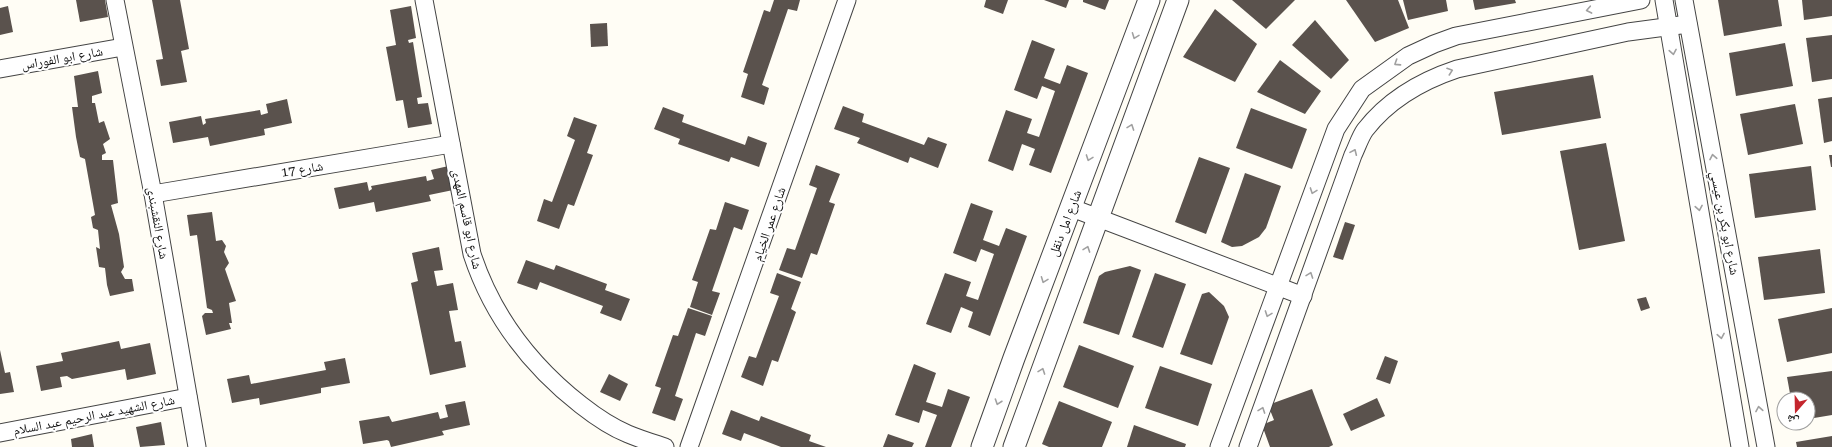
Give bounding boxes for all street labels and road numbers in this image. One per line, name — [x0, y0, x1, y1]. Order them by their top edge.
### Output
street label: شارع ابو الفوراس — [20, 43, 104, 75]
street label: شارع 17 — [280, 158, 325, 182]
street label: شارع ابو قاسم المهدى — [447, 168, 485, 271]
street label: شارع ابو بكر بن عيسي — [1704, 170, 1742, 277]
street label: شارع عمر الخيام — [749, 185, 791, 264]
street label: شارع النقشبندى — [142, 186, 172, 261]
street label: شارع امل دنقل — [1046, 188, 1086, 259]
street label: شارع الشهيد عبد الرحيم عبد السلام — [12, 392, 176, 440]

